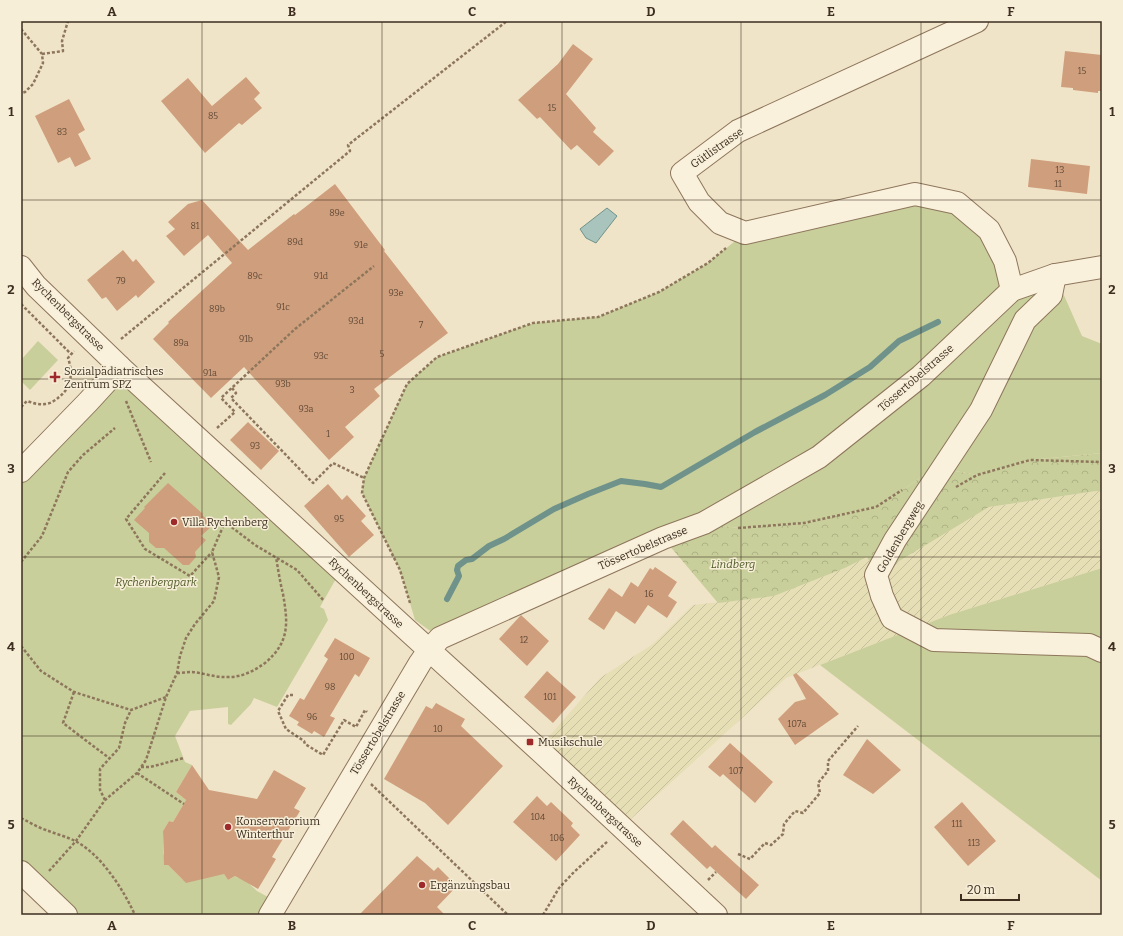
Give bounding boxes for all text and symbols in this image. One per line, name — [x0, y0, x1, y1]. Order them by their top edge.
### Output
text: A — [107, 4, 117, 19]
text: B — [288, 4, 296, 19]
text: C — [468, 4, 476, 19]
text: D — [646, 4, 656, 19]
text: E — [827, 4, 835, 19]
text: F — [1007, 4, 1015, 19]
house number: 15 — [1078, 66, 1086, 76]
house number: 15 — [548, 103, 556, 113]
text: 1 — [8, 104, 14, 119]
text: 1 — [1109, 104, 1115, 119]
house number: 85 — [208, 111, 218, 121]
street label: Gütlistrasse — [688, 125, 746, 171]
house number: 83 — [57, 127, 67, 137]
house number: 13 — [1056, 165, 1064, 175]
house number: 11 — [1054, 179, 1062, 189]
house number: 89e — [329, 208, 345, 218]
house number: 81 — [190, 221, 200, 231]
house number: 89d — [287, 237, 304, 247]
house number: 91e — [354, 240, 368, 250]
house number: 89c — [247, 271, 263, 281]
house number: 91d — [314, 271, 329, 281]
street label: Rychenbergstrasse — [29, 276, 107, 354]
house number: 79 — [116, 276, 126, 286]
text: 2 — [7, 282, 15, 297]
text: 2 — [1108, 282, 1116, 297]
house number: 93e — [388, 288, 404, 298]
house number: 91c — [276, 302, 290, 312]
house number: 89b — [209, 304, 225, 314]
house number: 93d — [348, 316, 364, 326]
house number: 7 — [419, 320, 424, 330]
house number: 91b — [239, 334, 253, 344]
house number: 89a — [173, 338, 189, 348]
street label: Tössertobelstrasse — [876, 342, 956, 414]
house number: 5 — [380, 349, 385, 359]
house number: 93c — [314, 351, 329, 361]
place label: Sozialpädiatrisches Zentrum SPZ — [64, 365, 163, 391]
house number: 91a — [203, 368, 217, 378]
marker: Sozialpädiatrisches Zentrum SPZ — [49, 371, 61, 383]
house number: 93b — [275, 379, 291, 389]
house number: 3 — [349, 385, 355, 395]
house number: 93a — [299, 404, 314, 414]
house number: 1 — [326, 429, 330, 439]
house number: 93 — [250, 441, 260, 451]
text: 3 — [7, 461, 15, 476]
text: 3 — [1108, 461, 1116, 476]
street label: Goldenbergweg — [874, 499, 926, 575]
house number: 95 — [334, 514, 344, 524]
place label: Villa Rychenberg — [182, 516, 268, 529]
marker: Villa Rychenberg — [169, 517, 179, 527]
street label: Tössertobelstrasse — [596, 523, 690, 573]
street label: Rychenbergstrasse — [326, 555, 406, 631]
park label: Lindberg — [711, 558, 755, 571]
park label: Rychenbergpark — [115, 576, 198, 589]
house number: 16 — [645, 589, 653, 599]
house number: 12 — [520, 635, 528, 645]
text: 4 — [7, 639, 15, 654]
text: 4 — [1108, 639, 1116, 654]
house number: 100 — [339, 652, 355, 662]
house number: 98 — [325, 682, 335, 692]
street label: Tössertobelstrasse — [348, 689, 408, 777]
house number: 101 — [543, 692, 557, 702]
house number: 96 — [307, 712, 317, 722]
house number: 107a — [788, 719, 807, 729]
house number: 10 — [433, 724, 443, 734]
place label: Musikschule — [538, 736, 603, 749]
marker: Musikschule — [525, 737, 535, 747]
house number: 107 — [729, 766, 743, 776]
street label: Rychenbergstrasse — [565, 774, 645, 850]
house number: 104 — [531, 812, 546, 822]
place label: Konservatorium Winterthur — [236, 815, 320, 841]
text: 5 — [7, 817, 15, 832]
text: 5 — [1108, 817, 1116, 832]
house number: 111 — [952, 819, 963, 829]
marker: Konservatorium Winterthur — [223, 822, 233, 832]
house number: 106 — [550, 833, 564, 843]
house number: 113 — [968, 838, 980, 848]
scale bar — [961, 876, 1019, 902]
place label: Ergänzungsbau — [430, 879, 510, 892]
marker: Ergänzungsbau — [417, 880, 427, 890]
text: 20 m — [967, 883, 996, 897]
text: A — [107, 918, 117, 933]
text: B — [288, 918, 296, 933]
text: C — [468, 918, 476, 933]
text: D — [646, 918, 656, 933]
text: E — [827, 918, 835, 933]
text: F — [1007, 918, 1015, 933]

